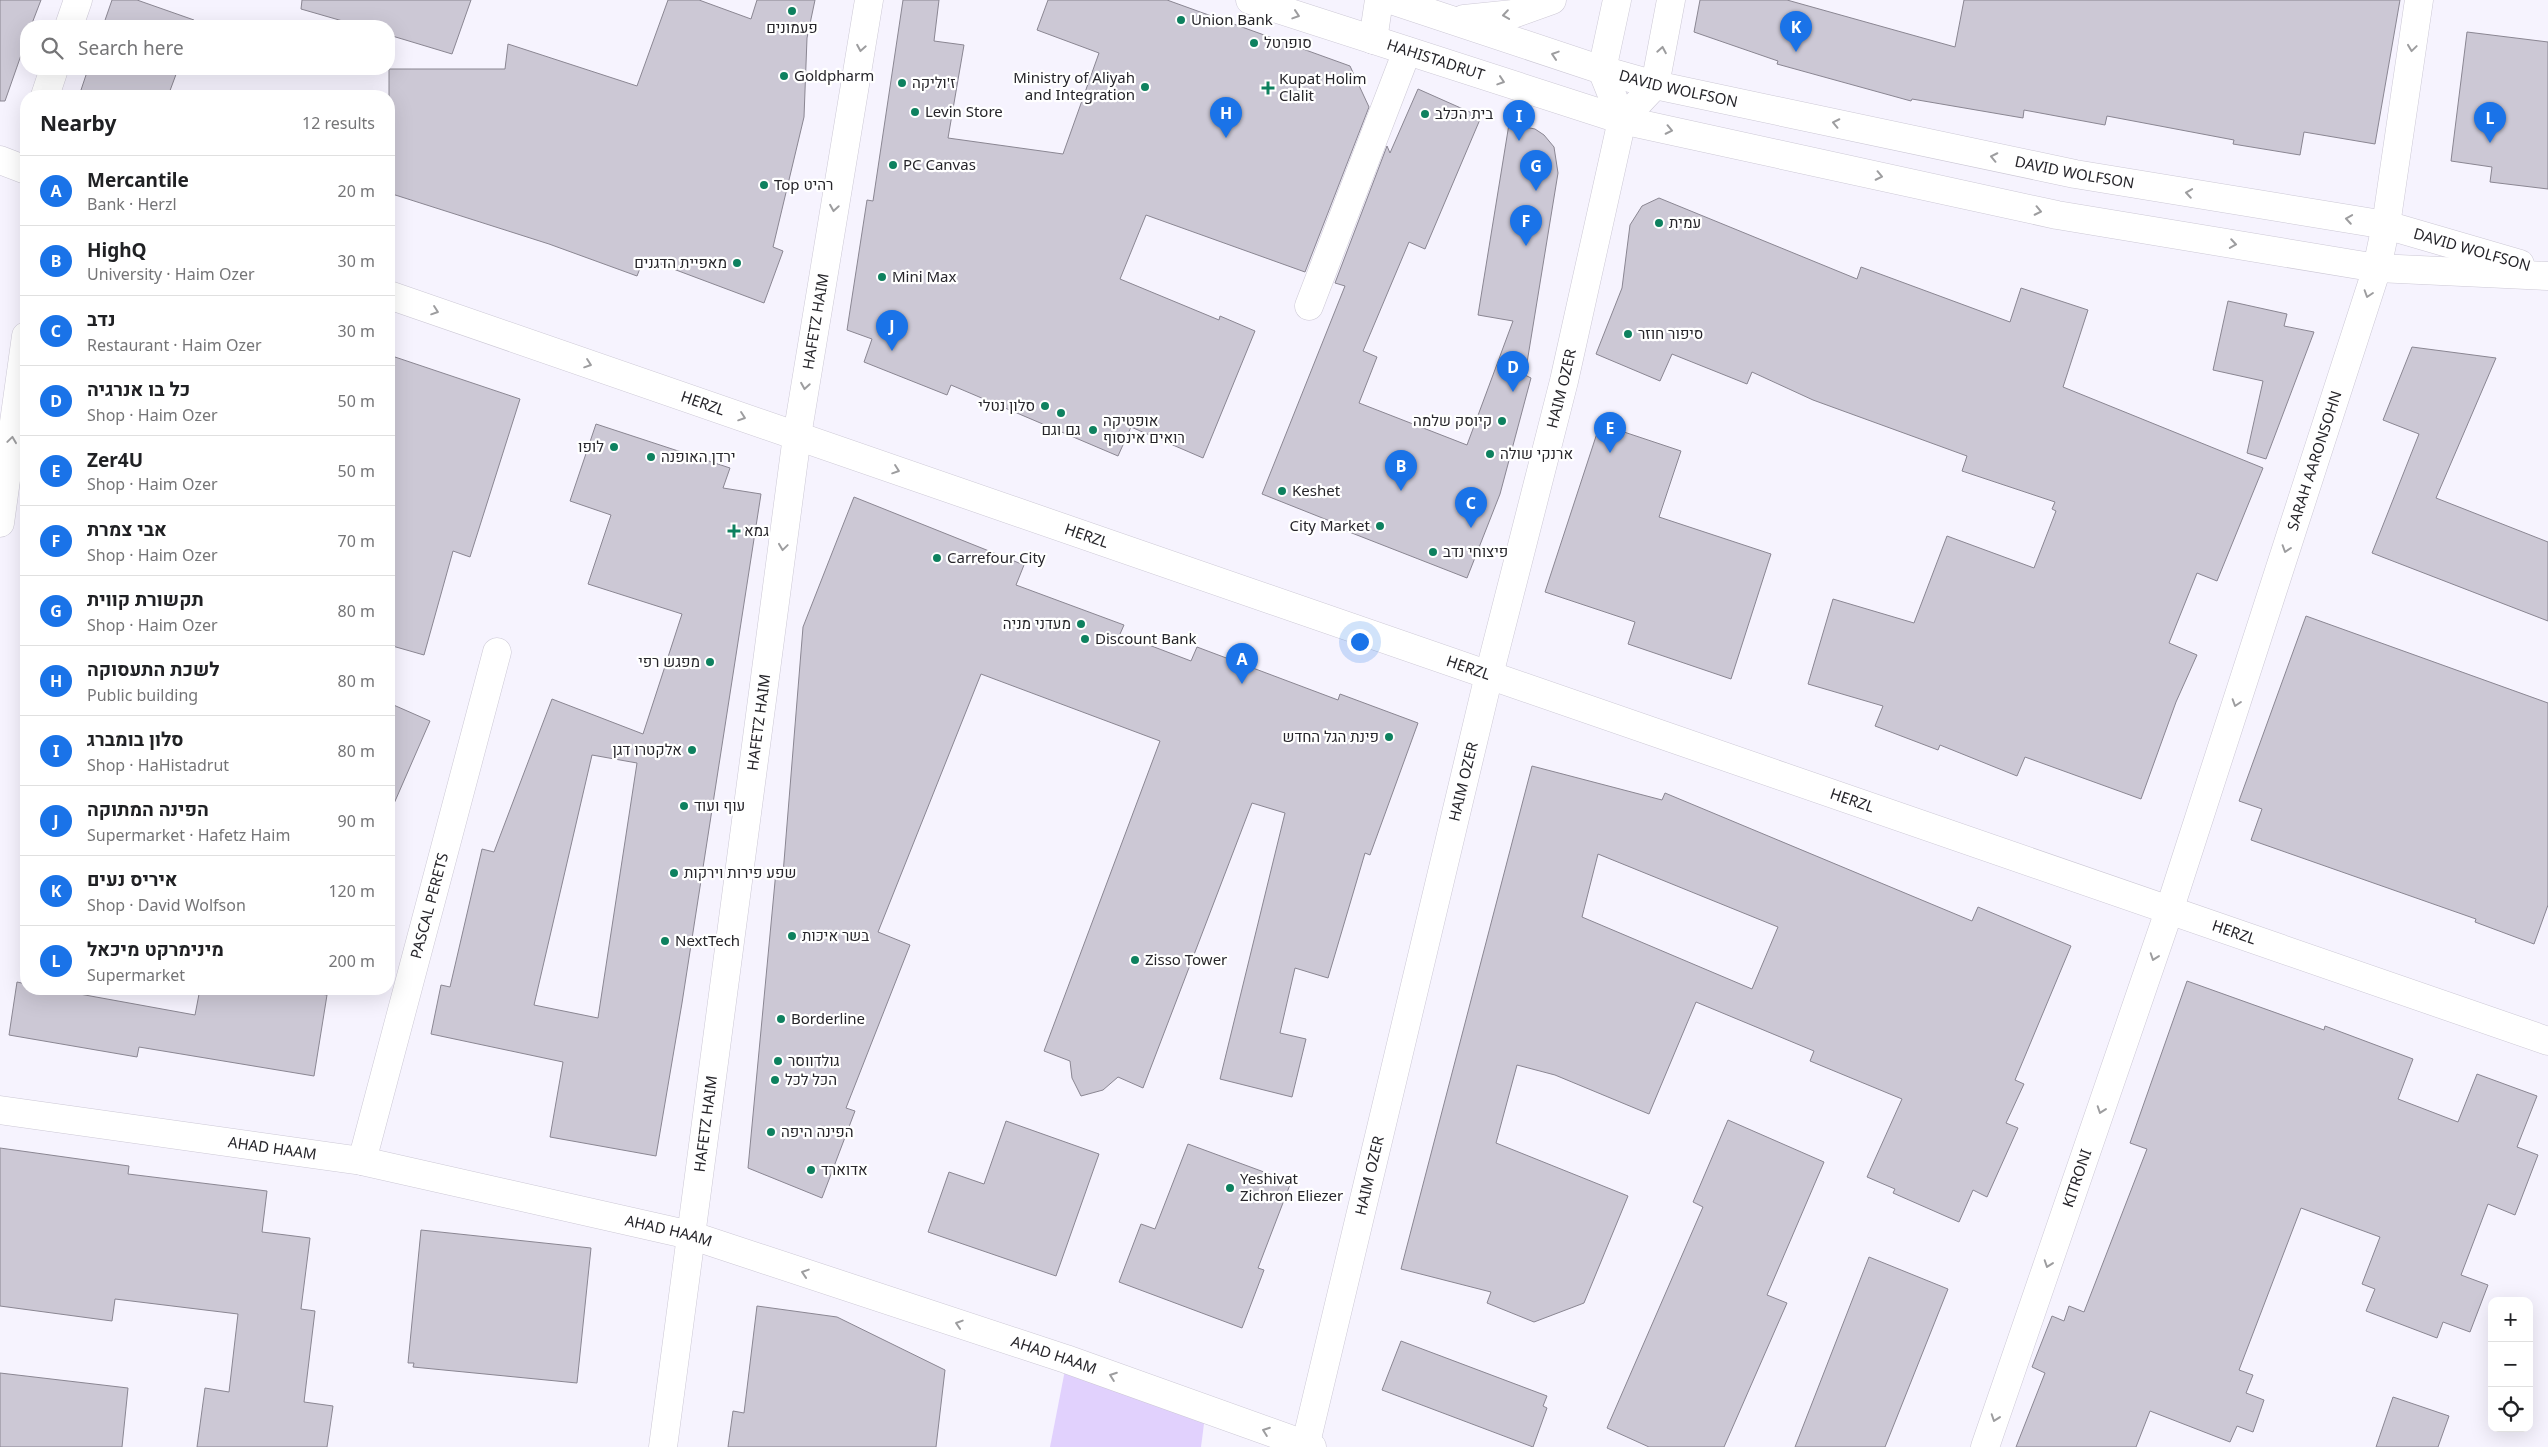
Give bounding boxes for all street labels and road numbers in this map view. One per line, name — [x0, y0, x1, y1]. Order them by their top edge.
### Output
street label: HAHISTADRUT — [1384, 34, 1488, 84]
street label: DAVID WOLFSON — [1617, 64, 1740, 111]
street label: DAVID WOLFSON — [2013, 151, 2136, 193]
street label: DAVID WOLFSON — [2411, 223, 2533, 275]
street label: HAFETZ HAIM — [797, 272, 833, 371]
street label: HAIM OZER — [1541, 346, 1580, 430]
street label: HERZL — [678, 386, 728, 419]
street label: SARAH AARONSOHN — [2282, 388, 2346, 533]
street label: HERZL — [1062, 518, 1112, 552]
street label: HERZL — [1444, 650, 1493, 684]
street label: HAFETZ HAIM — [742, 673, 774, 772]
street label: HAIM OZER — [1443, 739, 1482, 823]
street label: HERZL — [1828, 783, 1877, 816]
street label: PASCAL PERETS — [405, 850, 452, 961]
street label: HERZL — [2210, 915, 2259, 948]
street label: HAFETZ HAIM — [689, 1074, 721, 1173]
street label: AHAD HAAM — [227, 1131, 318, 1163]
street label: HAIM OZER — [1350, 1133, 1388, 1217]
street label: KITRONI — [2057, 1146, 2096, 1210]
street label: AHAD HAAM — [623, 1210, 715, 1251]
street label: AHAD HAAM — [1009, 1331, 1100, 1378]

